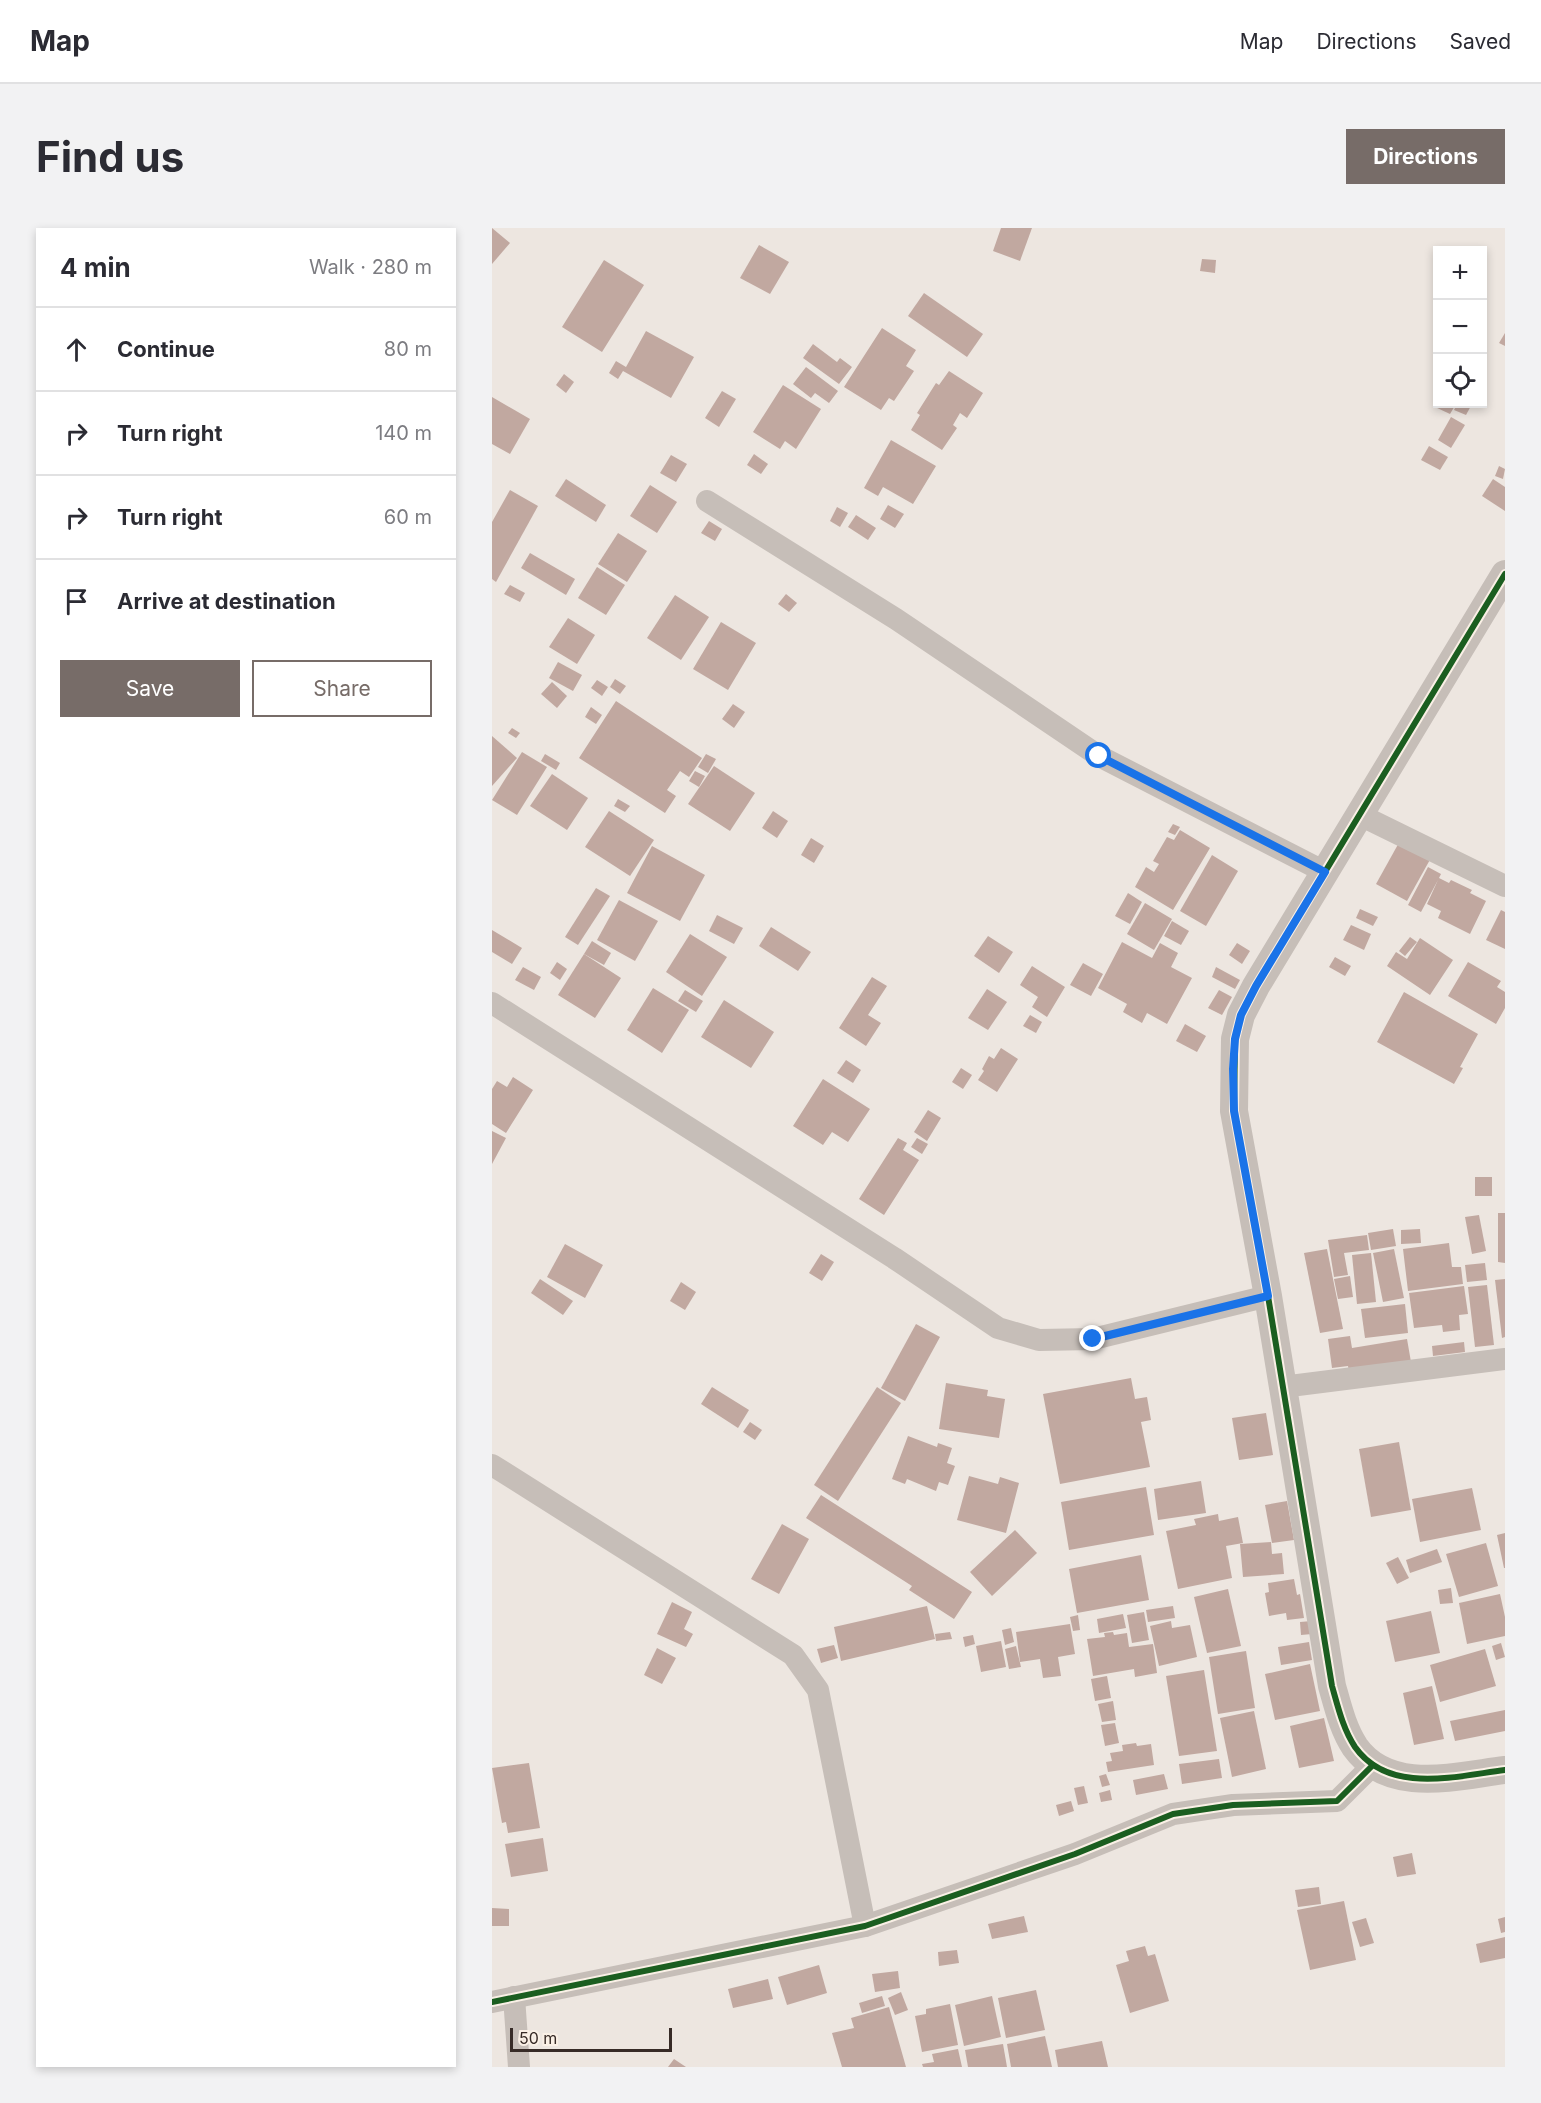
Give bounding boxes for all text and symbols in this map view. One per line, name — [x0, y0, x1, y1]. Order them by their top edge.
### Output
text: Map — [30, 24, 90, 58]
text: Map — [1240, 29, 1283, 54]
text: Directions — [1316, 29, 1417, 54]
text: Saved — [1450, 29, 1511, 54]
button: Directions — [1346, 129, 1505, 184]
text: Find us — [36, 131, 184, 182]
map controls — [1433, 246, 1487, 408]
button: + — [1433, 246, 1487, 300]
text: 4 min — [60, 252, 131, 283]
text: Walk · 280 m — [309, 255, 432, 279]
button: − — [1433, 300, 1487, 354]
icon: ahead — [60, 333, 93, 366]
text: Continue — [117, 336, 215, 362]
text: 80 m — [384, 337, 432, 361]
button: locate — [1433, 354, 1487, 408]
icon: right — [60, 417, 93, 450]
text: Turn right — [117, 420, 223, 446]
text: 140 m — [375, 421, 432, 445]
icon: right — [60, 501, 93, 534]
text: Turn right — [117, 504, 223, 530]
text: 60 m — [384, 505, 432, 529]
icon: arrive — [60, 585, 93, 618]
text: Arrive at destination — [117, 588, 336, 614]
button: Save — [60, 660, 240, 717]
button: Share — [252, 660, 432, 717]
route start — [1085, 742, 1111, 768]
route end — [1079, 1325, 1105, 1351]
scale bar — [510, 2025, 672, 2052]
text: 50 m — [519, 2028, 557, 2048]

